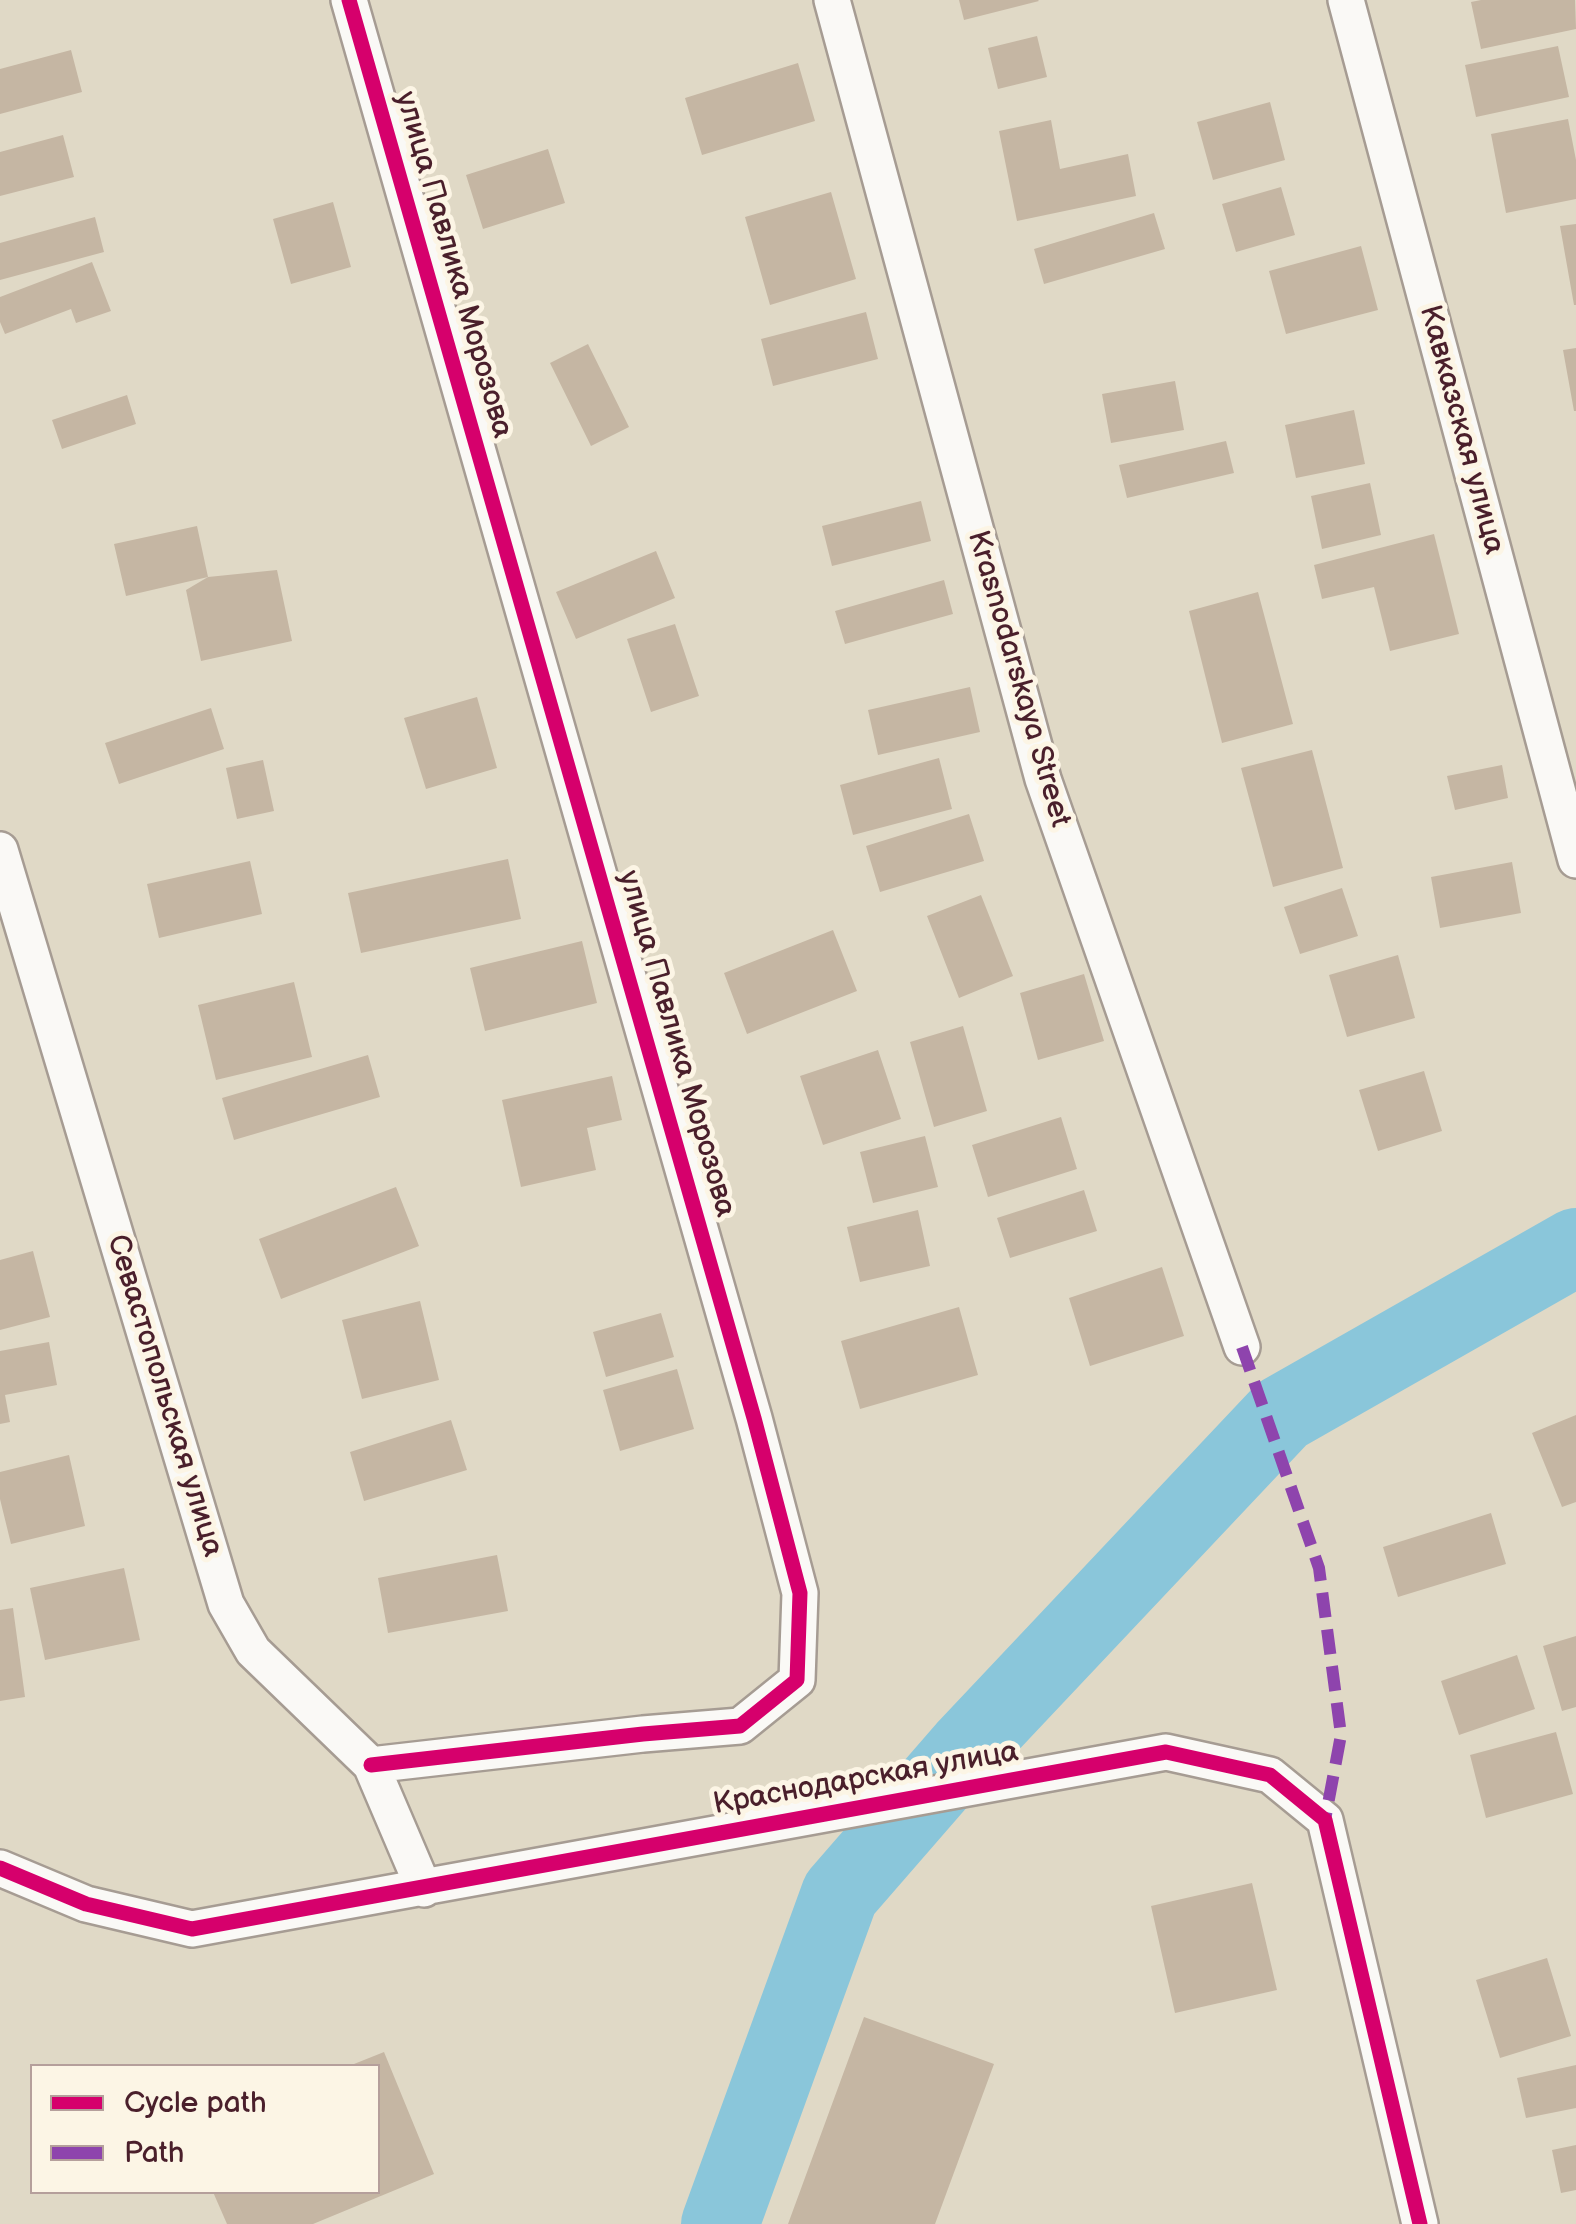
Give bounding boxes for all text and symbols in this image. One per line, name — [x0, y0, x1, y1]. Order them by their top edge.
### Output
street label: улица Павлика Морозова — [386, 88, 520, 442]
street label: Кавказская улица — [1410, 302, 1512, 558]
street label: Krasnodarskaya Street — [958, 527, 1078, 831]
street label: улица Павлика Морозова — [609, 867, 743, 1221]
street label: Севастопольская улица — [98, 1231, 230, 1561]
street label: Краснодарская улица — [711, 1734, 1021, 1824]
legend — [30, 2064, 380, 2194]
text: Cycle path — [124, 2085, 267, 2121]
text: Path — [124, 2135, 184, 2171]

